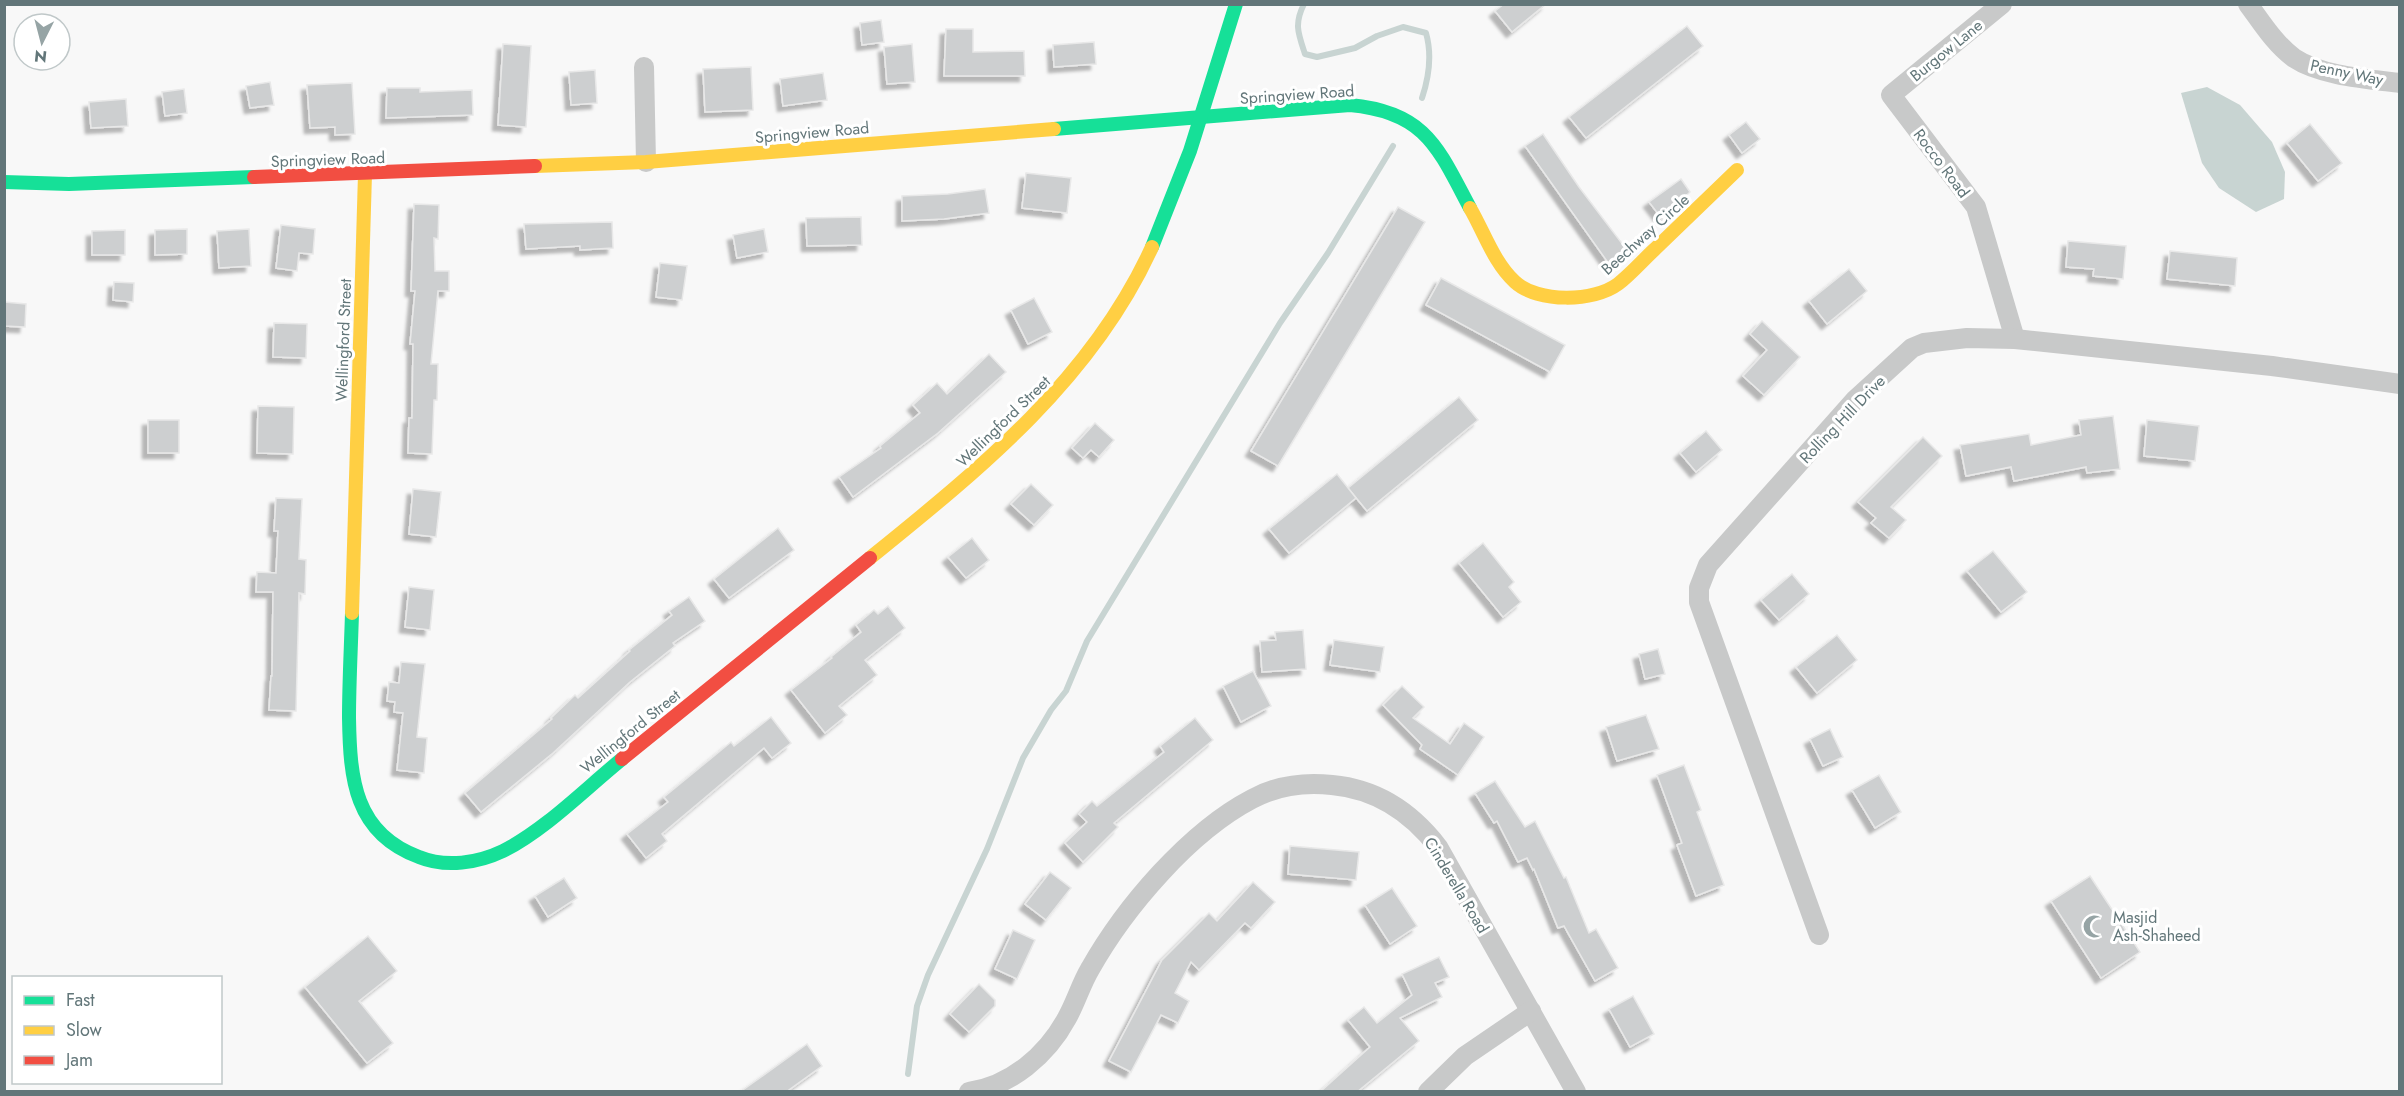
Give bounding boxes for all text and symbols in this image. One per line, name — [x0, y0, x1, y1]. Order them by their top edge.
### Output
north arrow — [12, 12, 72, 72]
street label: Burgow Lane — [1905, 14, 1988, 87]
text: N — [33, 44, 48, 69]
street label: Penny Way — [2308, 54, 2386, 92]
street label: Springview Road — [1239, 79, 1355, 110]
street label: Springview Road — [754, 116, 870, 149]
street label: Rocco Road — [1908, 124, 1975, 203]
street label: Springview Road — [270, 146, 386, 173]
street label: Beechway Circle — [1596, 188, 1695, 280]
street label: Wellingford Street — [330, 278, 357, 402]
street label: Wellingford Street — [951, 370, 1056, 472]
street label: Rolling Hill Drive — [1794, 370, 1891, 469]
street label: Wellingford Street — [575, 684, 685, 779]
street label: Cinderella Road — [1419, 833, 1494, 938]
place label: Masjid Ash-Shaheed — [2113, 906, 2201, 947]
mosque icon: Masjid Ash-Shaheed — [2082, 913, 2108, 939]
legend — [12, 976, 222, 1084]
text: Fast — [66, 987, 95, 1013]
text: Slow — [66, 1017, 103, 1043]
text: Jam — [64, 1047, 93, 1073]

